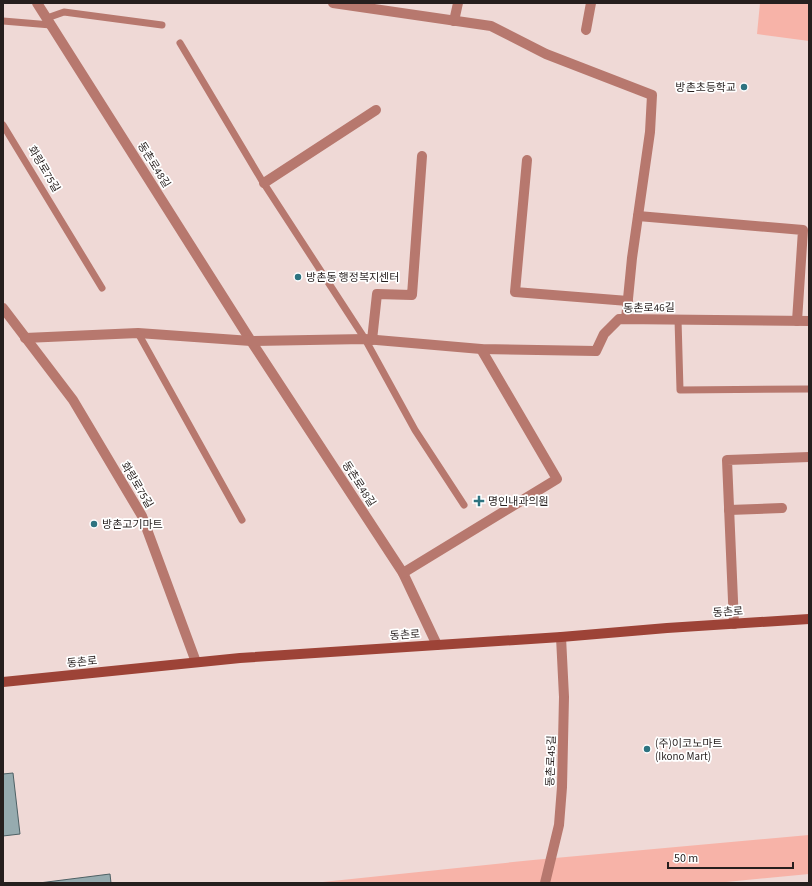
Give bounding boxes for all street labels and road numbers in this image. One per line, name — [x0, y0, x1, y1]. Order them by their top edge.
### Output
street label: 동촌로48길 — [134, 139, 174, 191]
street label: 화랑로75길 — [24, 143, 64, 195]
street label: 동촌로46길 — [623, 300, 675, 316]
street label: 동촌로48길 — [339, 458, 379, 510]
street label: 화랑로75길 — [117, 459, 157, 511]
street label: 동촌로 — [712, 603, 744, 621]
street label: 동촌로 — [389, 626, 421, 644]
street label: 동촌로 — [66, 653, 98, 671]
street label: 동촌로45길 — [543, 735, 559, 787]

